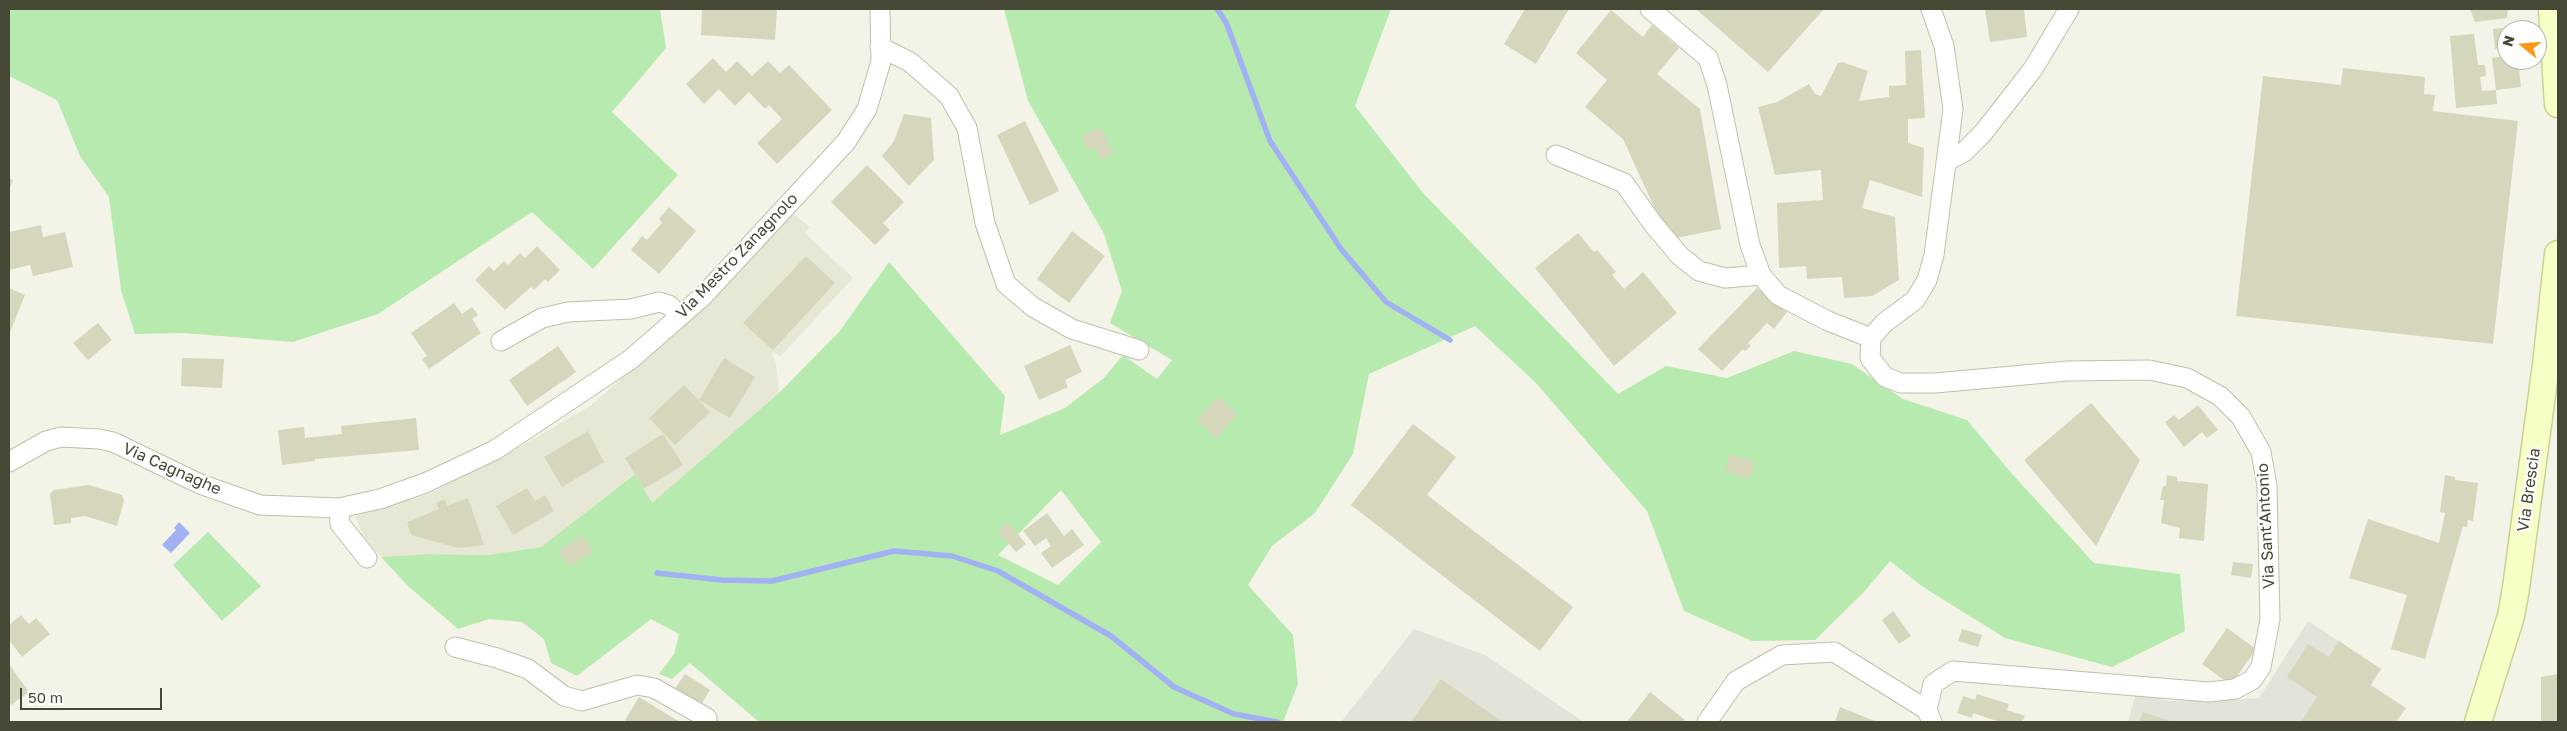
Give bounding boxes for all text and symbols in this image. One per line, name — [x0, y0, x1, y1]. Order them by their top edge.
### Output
north arrow — [2497, 20, 2547, 70]
text: N — [2498, 33, 2518, 48]
street label: Via Mestro Zanagnolo — [672, 189, 802, 323]
street label: Via Cagnaghe — [120, 439, 224, 499]
street label: Via Brescia — [2514, 447, 2544, 533]
street label: Via Sant'Antonio — [2253, 463, 2279, 589]
scale bar — [22, 678, 165, 710]
text: 50 m — [28, 688, 63, 706]

